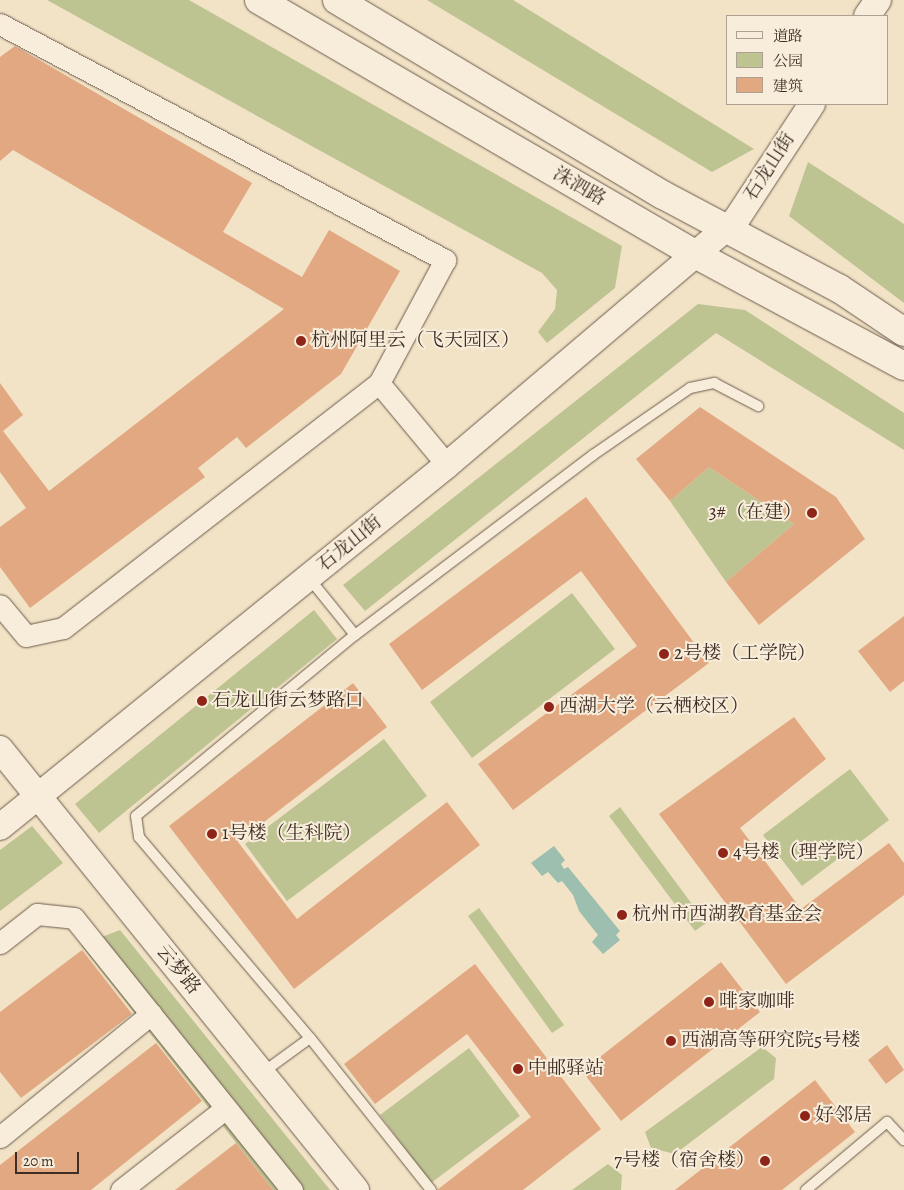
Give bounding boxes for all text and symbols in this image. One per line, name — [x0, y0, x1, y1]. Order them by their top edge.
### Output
legend — [726, 15, 889, 105]
text: 道路 — [773, 26, 803, 46]
text: 公园 — [773, 51, 803, 71]
text: 建筑 — [773, 76, 803, 96]
street label: 石龙山街 — [740, 129, 800, 205]
street label: 洙泗路 — [549, 163, 609, 211]
place label: 杭州阿里云（飞天园区） — [311, 330, 520, 352]
marker: 杭州阿里云（飞天园区） — [295, 335, 307, 347]
place label: 3#（在建） — [709, 502, 802, 524]
marker: 3#（在建） — [806, 507, 818, 519]
street label: 石龙山街 — [313, 511, 387, 577]
place label: 2号楼（工学院） — [674, 643, 816, 665]
marker: 2号楼（工学院） — [658, 648, 670, 660]
place label: 石龙山街云梦路口 — [212, 690, 364, 712]
marker: 石龙山街云梦路口 — [196, 695, 208, 707]
place label: 西湖大学（云栖校区） — [559, 696, 749, 718]
marker: 西湖大学（云栖校区） — [543, 701, 555, 713]
place label: 1号楼（生科院） — [222, 823, 361, 845]
marker: 1号楼（生科院） — [206, 828, 218, 840]
place label: 4号楼（理学院） — [733, 842, 875, 864]
marker: 4号楼（理学院） — [717, 847, 729, 859]
place label: 杭州市西湖教育基金会 — [632, 904, 822, 926]
marker: 杭州市西湖教育基金会 — [616, 909, 628, 921]
street label: 云梦路 — [151, 941, 205, 999]
place label: 啡家咖啡 — [719, 991, 795, 1013]
marker: 啡家咖啡 — [703, 996, 715, 1008]
place label: 西湖高等研究院5号楼 — [681, 1030, 860, 1052]
marker: 西湖高等研究院5号楼 — [665, 1035, 677, 1047]
place label: 中邮驿站 — [528, 1058, 604, 1080]
marker: 中邮驿站 — [512, 1063, 524, 1075]
place label: 好邻居 — [815, 1105, 872, 1127]
marker: 好邻居 — [799, 1110, 811, 1122]
scale bar — [18, 1142, 81, 1174]
place label: 7号楼（宿舍楼） — [614, 1150, 755, 1172]
text: 20 m — [23, 1151, 54, 1171]
marker: 7号楼（宿舍楼） — [759, 1155, 771, 1167]

